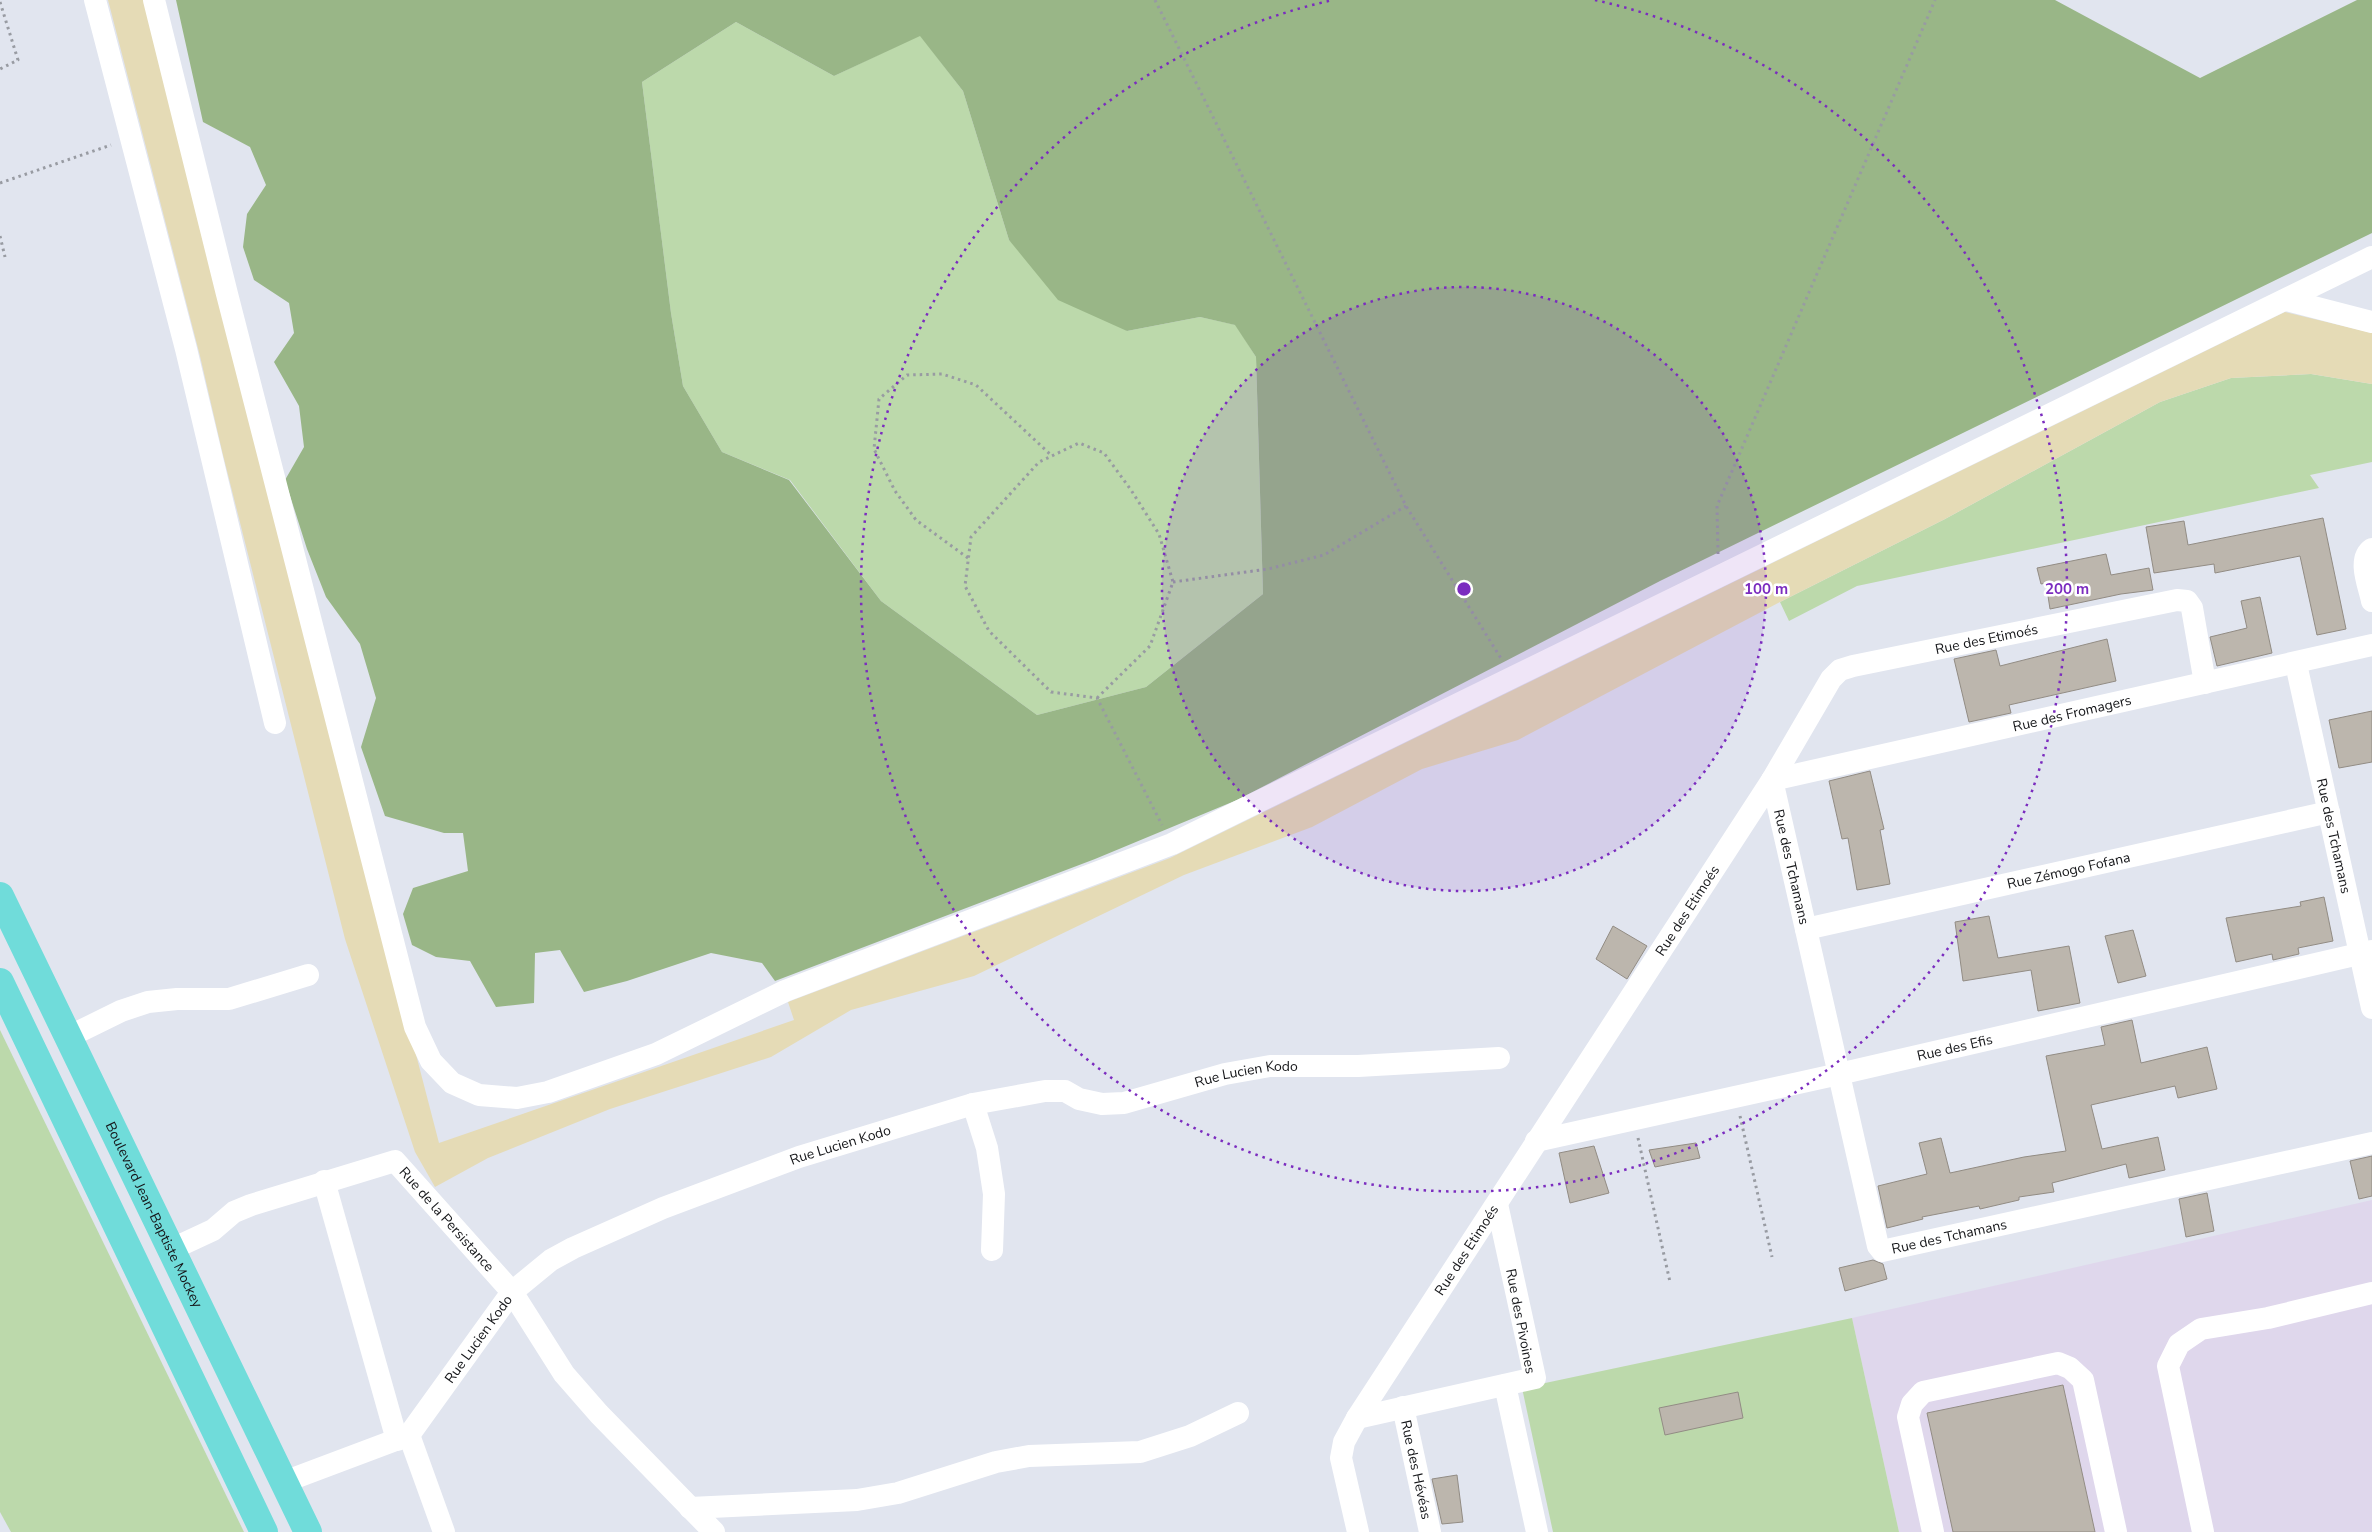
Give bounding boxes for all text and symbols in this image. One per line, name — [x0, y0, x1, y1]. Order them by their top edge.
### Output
text: 100 m — [1744, 579, 1788, 599]
text: 200 m — [2045, 579, 2089, 599]
centre of rings — [1455, 580, 1473, 598]
street label: Rue des Etimoés — [1933, 620, 2040, 659]
street label: Rue des Fromagers — [2011, 691, 2134, 736]
street label: Rue des Tchamans — [2312, 777, 2355, 896]
street label: Rue des Tchamans — [1769, 807, 1814, 927]
street label: Rue Zémogo Fofana — [2005, 848, 2132, 894]
street label: Rue des Etimoés — [1651, 862, 1724, 960]
street label: Rue des Efis — [1915, 1030, 1995, 1066]
street label: Rue Lucien Kodo — [1193, 1056, 1298, 1092]
street label: Boulevard Jean-Baptiste Mockey — [101, 1119, 207, 1312]
street label: Rue Lucien Kodo — [787, 1121, 893, 1170]
street label: Rue de la Persistance — [395, 1163, 498, 1276]
street label: Rue des Etimoés — [1430, 1201, 1503, 1299]
street label: Rue des Tchamans — [1890, 1215, 2009, 1259]
street label: Rue des Pivoines — [1501, 1267, 1540, 1375]
street label: Rue Lucien Kodo — [440, 1291, 517, 1387]
street label: Rue des Hévéas — [1396, 1418, 1436, 1521]

